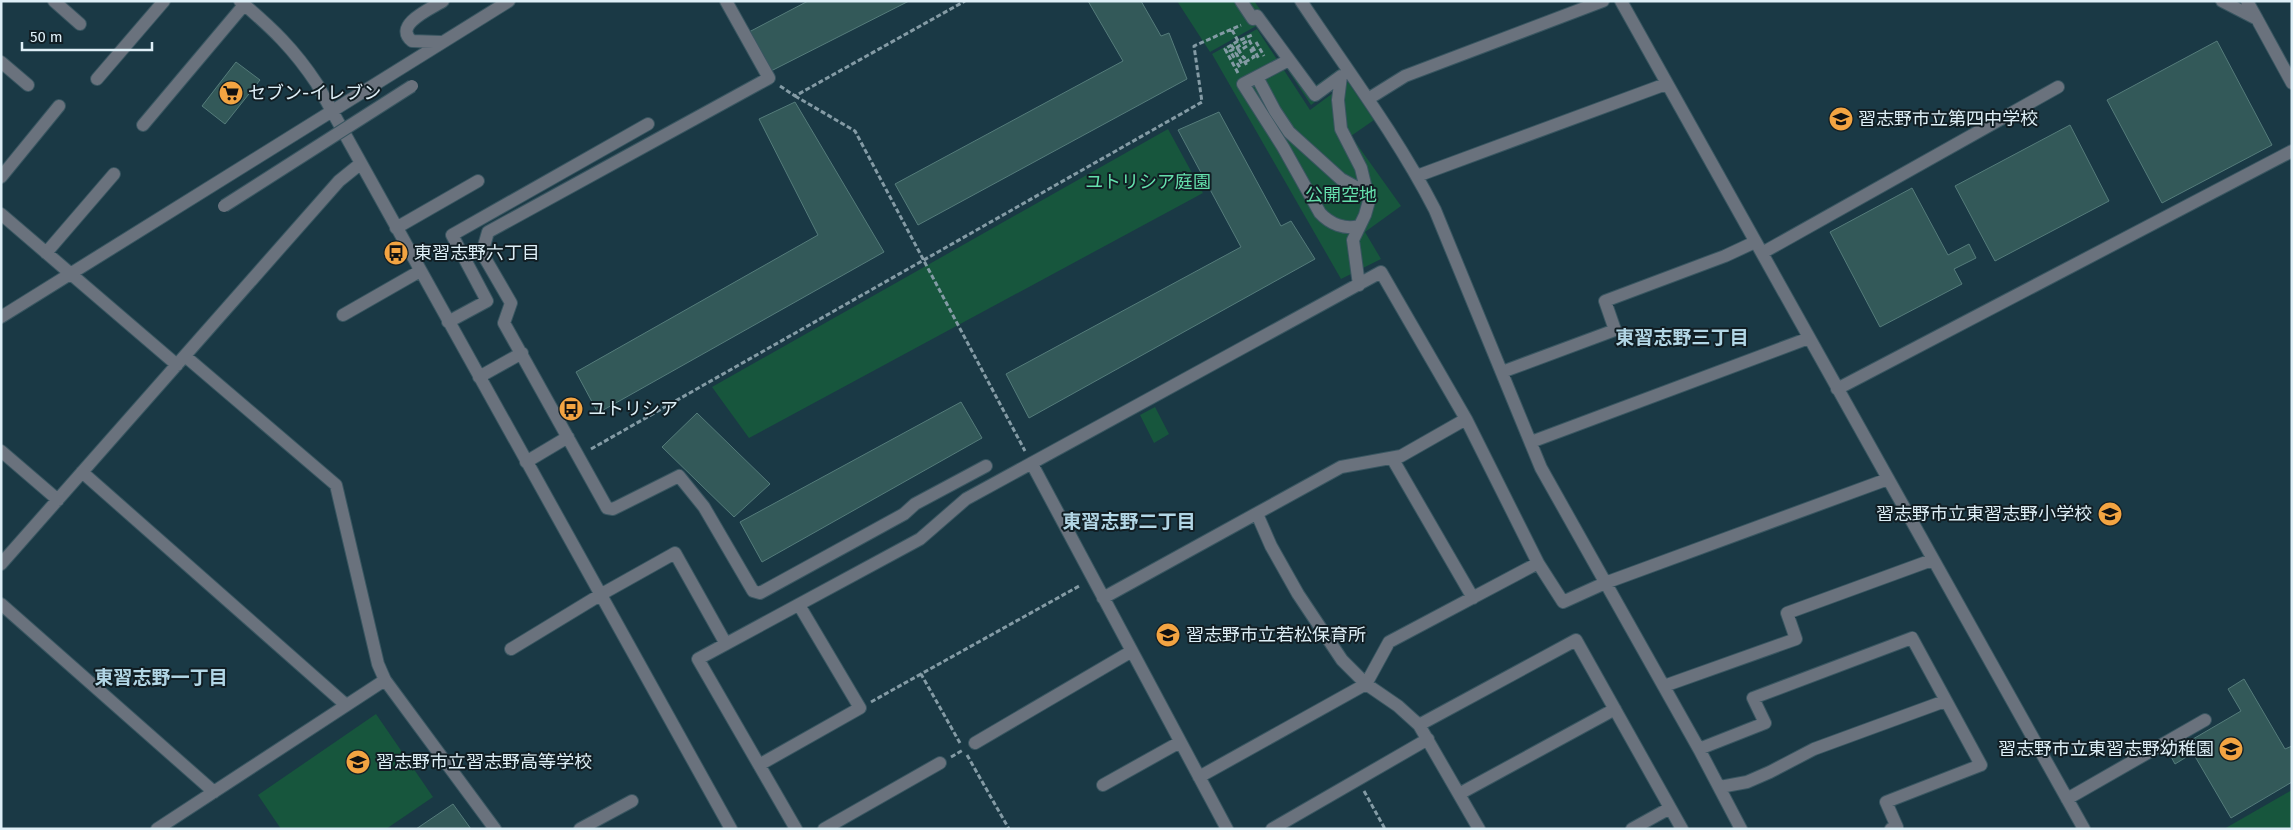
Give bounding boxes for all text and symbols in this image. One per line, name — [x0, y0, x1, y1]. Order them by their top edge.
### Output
scale bar — [22, 20, 152, 52]
text: 50 m — [30, 28, 63, 46]
supermarket icon: セブン-イレブン — [218, 80, 244, 106]
place label: セブン-イレブン — [248, 82, 381, 104]
school or university icon: 習志野市立第四中学校 — [1828, 106, 1854, 132]
place label: 習志野市立第四中学校 — [1858, 108, 2038, 130]
park label: ユトリシア庭園 — [1085, 171, 1211, 193]
park label: 公開空地 — [1305, 184, 1377, 206]
bus stop icon: 東習志野六丁目 — [383, 240, 409, 266]
place label: 東習志野六丁目 — [414, 242, 540, 264]
district label: 東習志野三丁目 — [1615, 326, 1749, 349]
bus stop icon: ユトリシア — [558, 396, 584, 422]
place label: ユトリシア — [588, 398, 678, 420]
school or university icon: 習志野市立東習志野小学校 — [2097, 501, 2123, 527]
place label: 習志野市立東習志野小学校 — [1876, 503, 2092, 525]
district label: 東習志野二丁目 — [1062, 510, 1196, 533]
school or university icon: 習志野市立若松保育所 — [1155, 622, 1181, 648]
place label: 習志野市立若松保育所 — [1186, 624, 1366, 646]
district label: 東習志野一丁目 — [94, 666, 228, 689]
school or university icon: 習志野市立東習志野幼稚園 — [2218, 736, 2244, 762]
place label: 習志野市立東習志野幼稚園 — [1998, 738, 2214, 760]
school or university icon: 習志野市立習志野高等学校 — [345, 749, 371, 775]
place label: 習志野市立習志野高等学校 — [376, 751, 592, 773]

